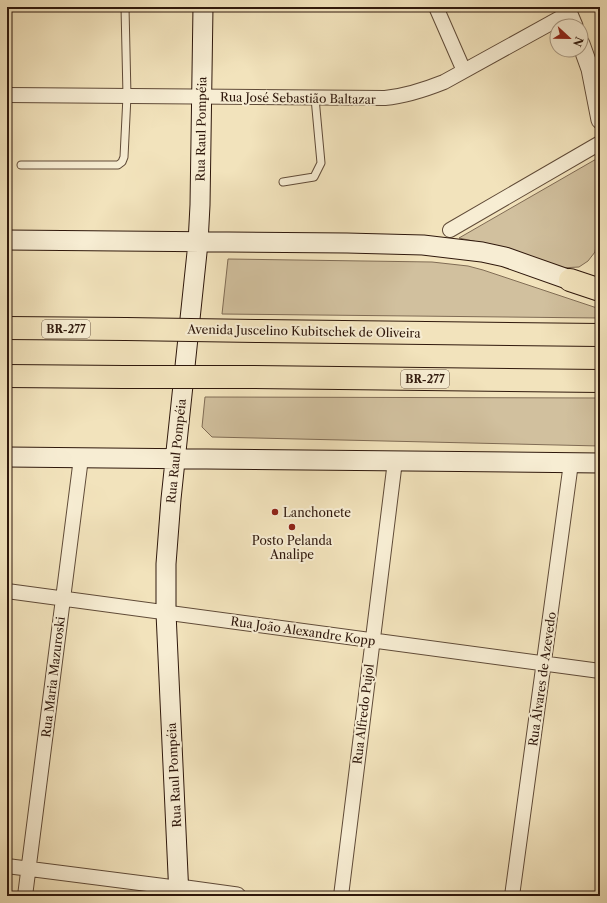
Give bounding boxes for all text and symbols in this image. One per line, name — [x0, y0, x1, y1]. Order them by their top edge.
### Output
north arrow — [549, 18, 589, 58]
text: N — [570, 35, 587, 49]
street label: Rua Raul Pompéia — [193, 76, 209, 182]
street label: Rua José Sebastião Baltazar — [220, 89, 376, 107]
road number: BR-277 — [42, 320, 90, 338]
street label: Avenida Juscelino Kubitschek de Oliveira — [186, 321, 422, 341]
road number: BR-277 — [401, 370, 449, 388]
street label: Rua Raul Pompéia — [163, 397, 189, 504]
place label: Lanchonete — [283, 505, 351, 520]
marker: Lanchonete — [270, 507, 280, 517]
marker: Posto Pelanda Analipe — [287, 522, 297, 532]
place label: Posto Pelanda Analipe — [252, 533, 333, 562]
street label: Rua Álvares de Azevedo — [524, 611, 559, 747]
street label: Rua João Alexandre Kopp — [230, 613, 376, 649]
street label: Rua Maria Mazuroski — [38, 615, 68, 738]
street label: Rua Alfredo Pujol — [349, 663, 377, 765]
street label: Rua Raul Pompéia — [164, 721, 184, 828]

